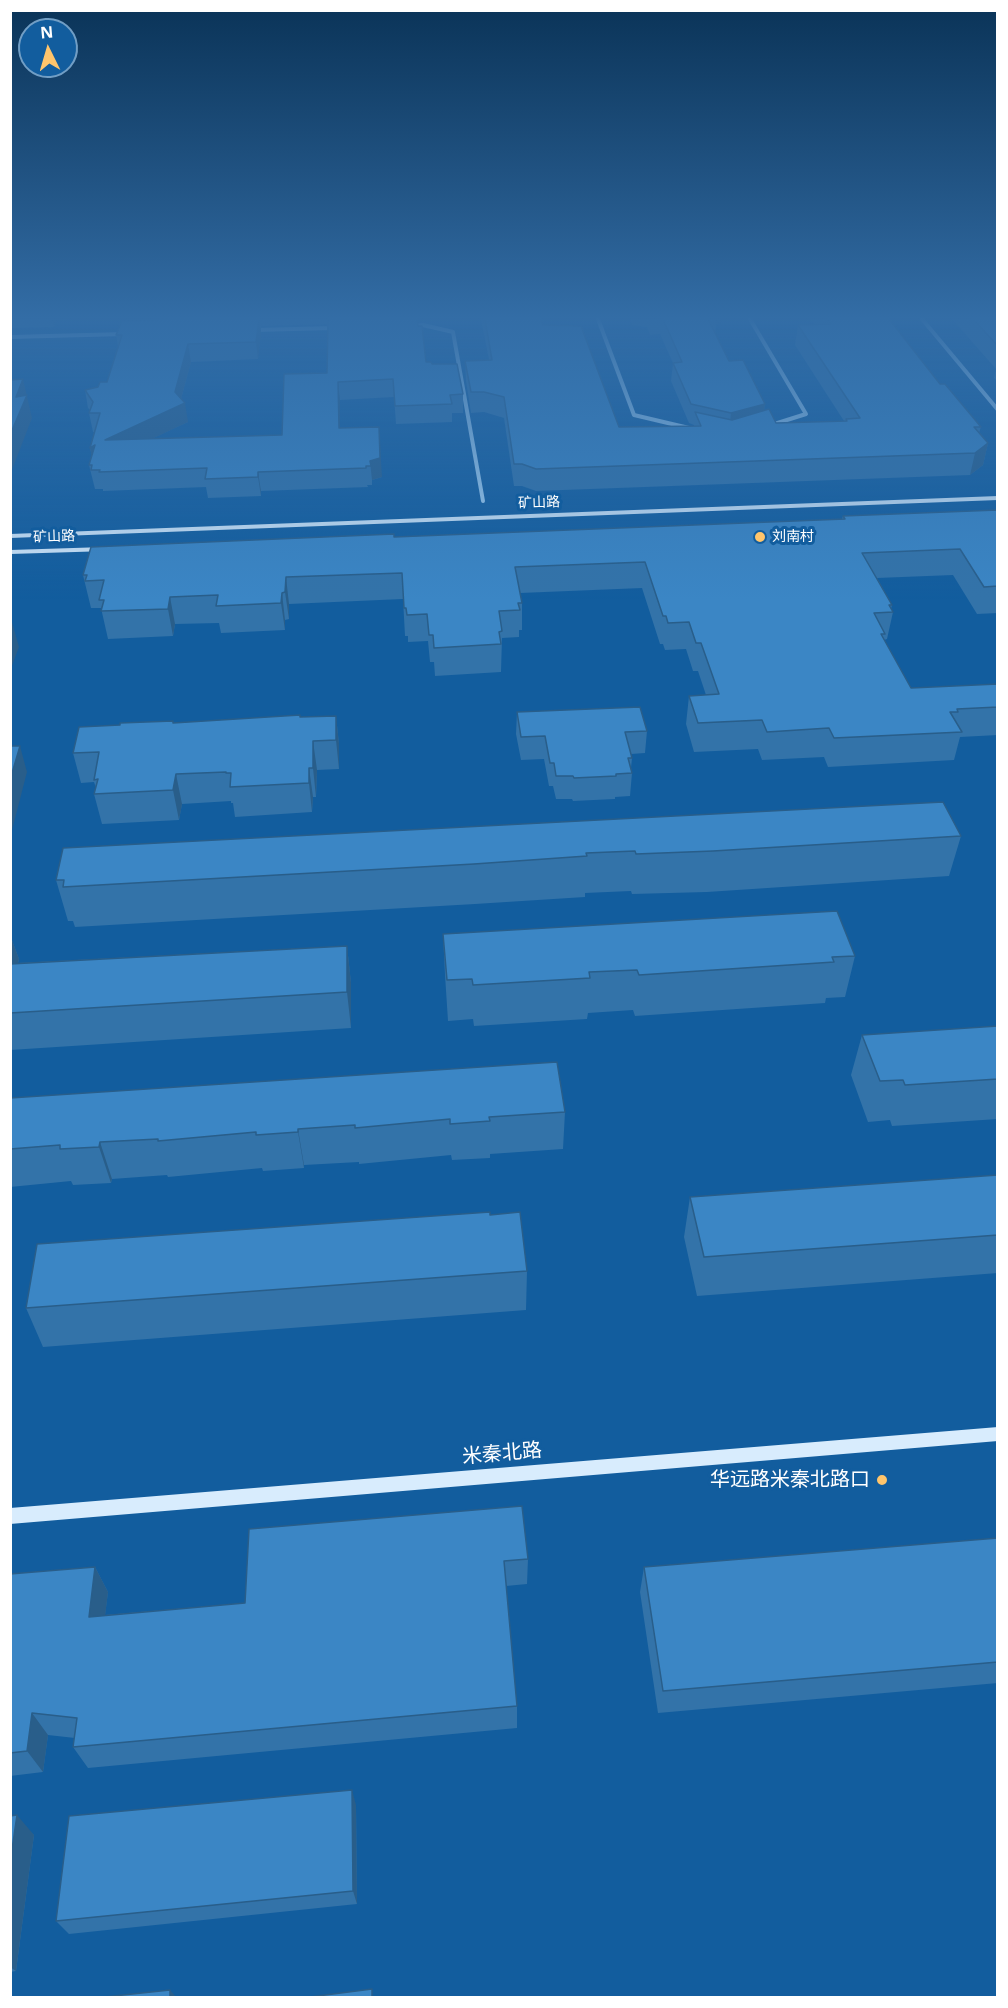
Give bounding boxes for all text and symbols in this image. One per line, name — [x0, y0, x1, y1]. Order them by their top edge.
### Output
north arrow — [18, 18, 78, 78]
text: N — [39, 21, 54, 44]
street label: 矿山路 — [518, 494, 560, 512]
street label: 矿山路 — [33, 528, 75, 546]
place label: 刘南村 — [772, 529, 814, 545]
marker: 刘南村 — [753, 530, 767, 544]
street label: 米秦北路 — [461, 1439, 543, 1469]
place label: 华远路米秦北路口 — [710, 1468, 870, 1492]
marker: 华远路米秦北路口 — [875, 1473, 889, 1487]

